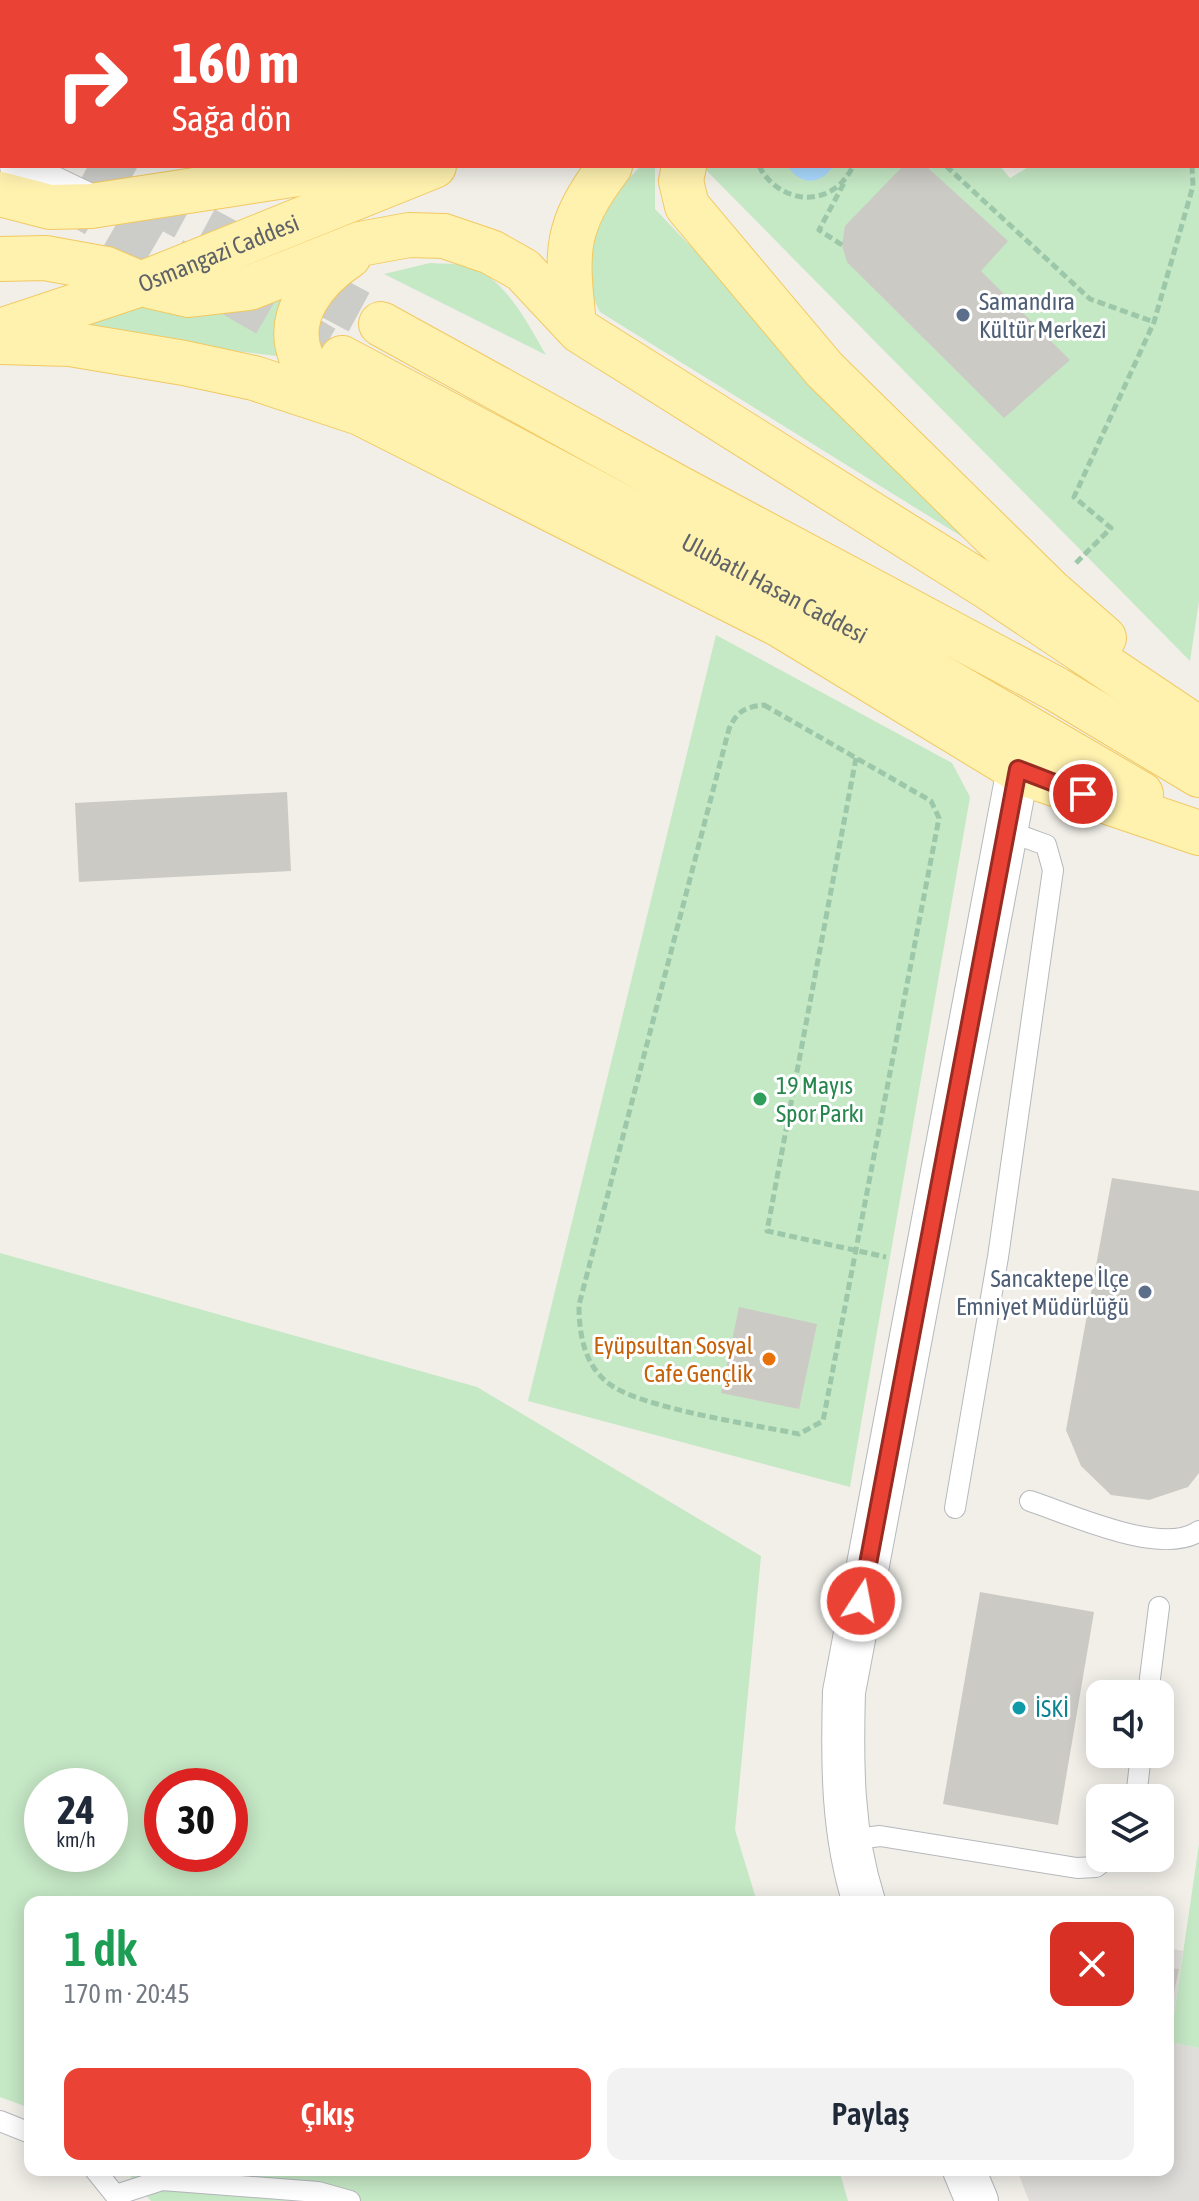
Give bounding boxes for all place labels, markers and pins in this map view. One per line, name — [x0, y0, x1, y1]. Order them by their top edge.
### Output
place label: Samandıra Kültür Merkezi — [979, 288, 1107, 343]
marker: Samandıra Kültür Merkezi — [954, 306, 972, 324]
pin — [1049, 760, 1117, 828]
place label: 19 Mayıs Spor Parkı — [776, 1072, 864, 1127]
marker: 19 Mayıs Spor Parkı — [751, 1090, 769, 1108]
place label: Sancaktepe İlçe Emniyet Müdürlüğü — [956, 1265, 1129, 1320]
marker: Sancaktepe İlçe Emniyet Müdürlüğü — [1136, 1283, 1154, 1301]
place label: Eyüpsultan Sosyal Cafe Gençlik — [593, 1332, 754, 1387]
marker: Eyüpsultan Sosyal Cafe Gençlik — [760, 1350, 778, 1368]
place label: İSKİ — [1035, 1695, 1069, 1722]
marker: İSKİ — [1010, 1699, 1028, 1717]

